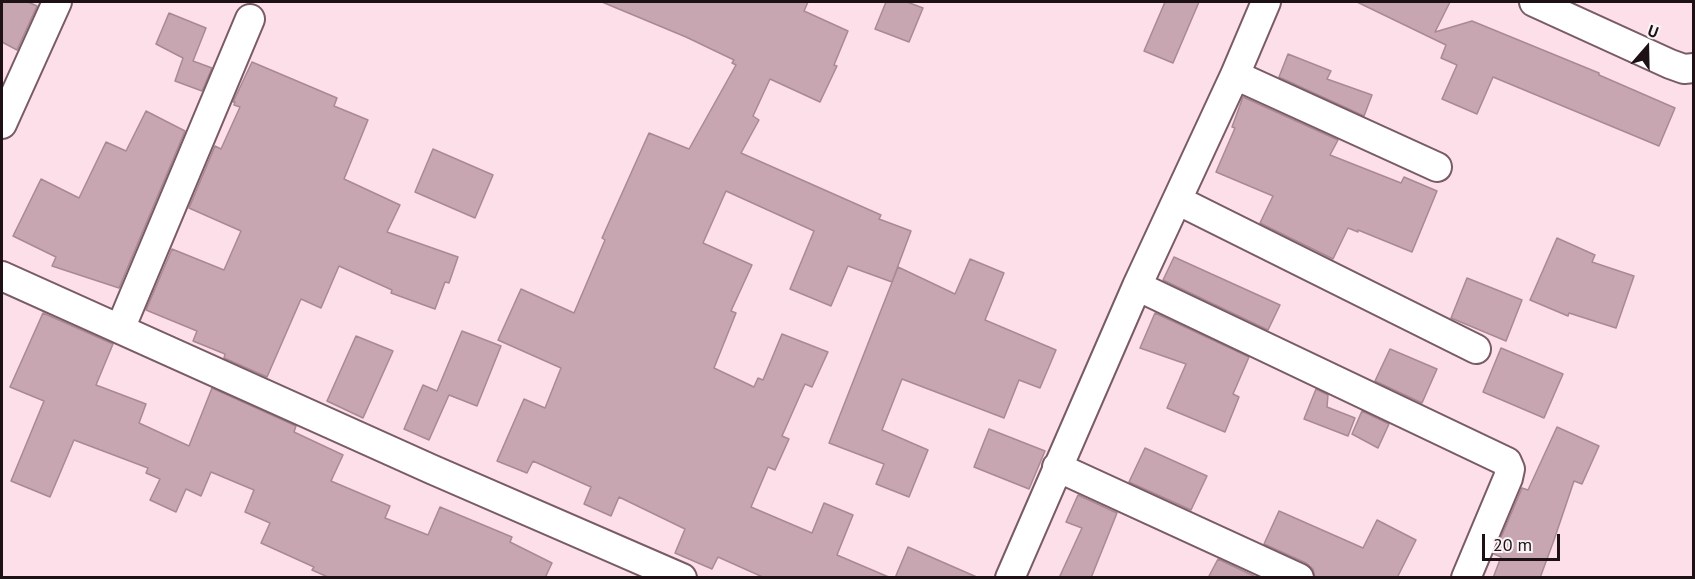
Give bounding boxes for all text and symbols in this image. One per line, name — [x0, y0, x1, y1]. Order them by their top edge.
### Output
north arrow — [1617, 18, 1677, 78]
text: U — [1645, 20, 1661, 42]
scale bar — [1485, 522, 1563, 560]
text: 20 m — [1493, 533, 1532, 556]

